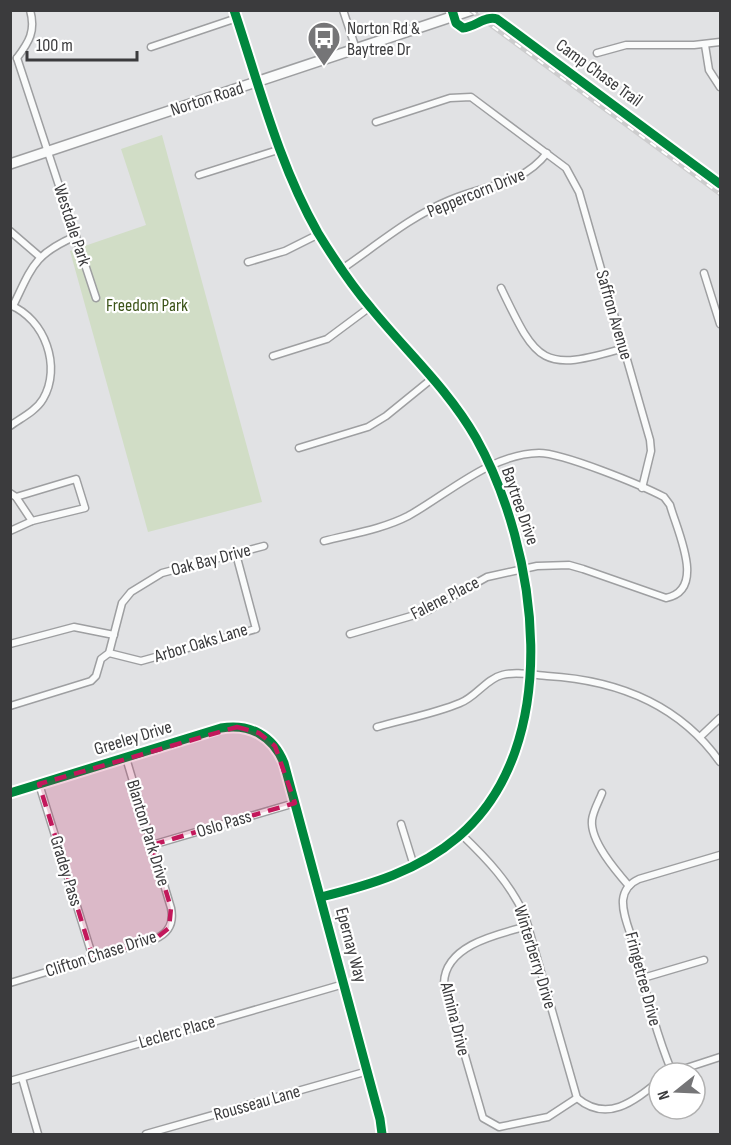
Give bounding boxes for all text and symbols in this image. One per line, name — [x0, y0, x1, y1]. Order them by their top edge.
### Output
place label: Norton Rd & Baytree Dr — [347, 18, 420, 60]
bus stop icon: Norton Rd & Baytree Dr — [306, 20, 342, 67]
scale bar — [27, 24, 136, 62]
text: 100 m — [36, 35, 73, 56]
street label: Camp Chase Trail — [552, 35, 646, 111]
street label: Norton Road — [168, 77, 246, 121]
street label: Peppercorn Drive — [424, 164, 528, 222]
street label: Westdale Park — [49, 181, 95, 269]
street label: Saffron Avenue — [591, 268, 637, 362]
park label: Freedom Park — [106, 295, 188, 316]
street label: Baytree Drive — [497, 464, 543, 548]
street label: Oak Bay Drive — [169, 539, 253, 581]
street label: Falene Place — [407, 572, 483, 624]
street label: Arbor Oaks Lane — [151, 619, 250, 667]
street label: Greeley Drive — [92, 716, 174, 760]
street label: Blanton Park Drive — [122, 777, 174, 889]
street label: Oslo Pass — [194, 806, 254, 842]
street label: Gradey Pass — [45, 833, 87, 909]
street label: Winterberry Drive — [509, 903, 561, 1011]
street label: Epernay Way — [331, 905, 371, 985]
street label: Clifton Chase Drive — [43, 926, 159, 982]
street label: Fringetree Drive — [620, 930, 666, 1028]
street label: Almina Drive — [435, 979, 474, 1058]
street label: Leclerc Place — [136, 1011, 218, 1053]
north arrow — [647, 1061, 707, 1121]
street label: Rousseau Lane — [211, 1081, 303, 1125]
text: N — [654, 1088, 675, 1102]

